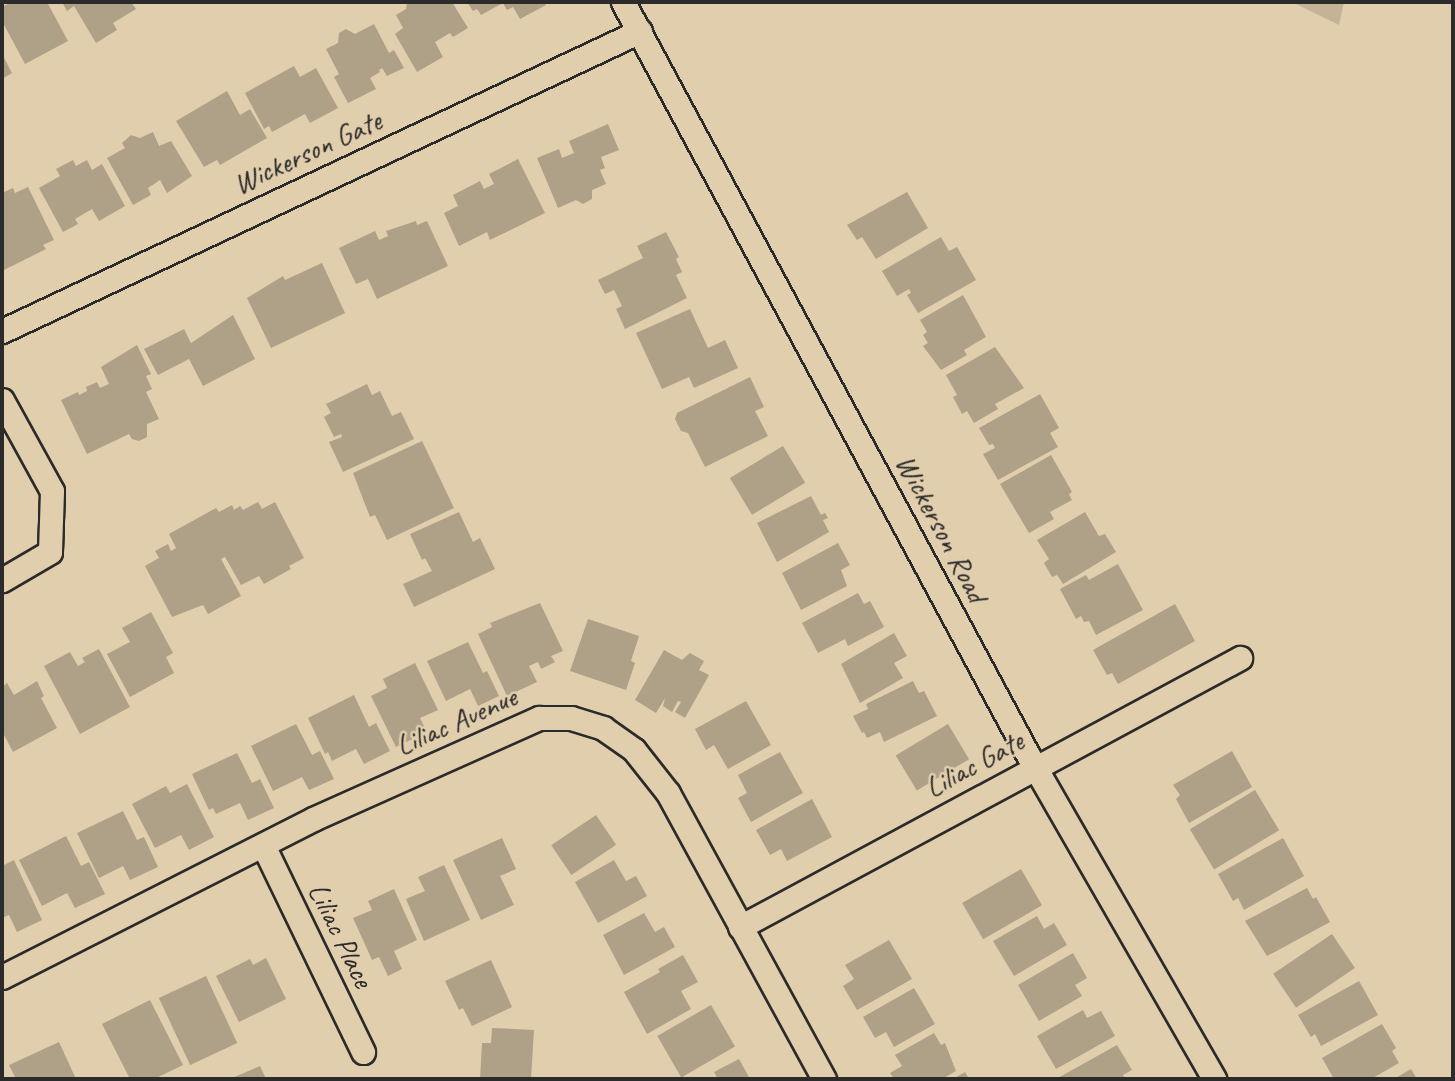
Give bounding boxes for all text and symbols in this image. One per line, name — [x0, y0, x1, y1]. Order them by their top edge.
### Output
street label: Wickerson Gate — [227, 102, 387, 202]
street label: Wickerson Road — [888, 448, 996, 608]
street label: Liliac Avenue — [390, 678, 522, 764]
street label: Liliac Gate — [919, 722, 1029, 806]
street label: Liliac Place — [300, 877, 382, 993]

